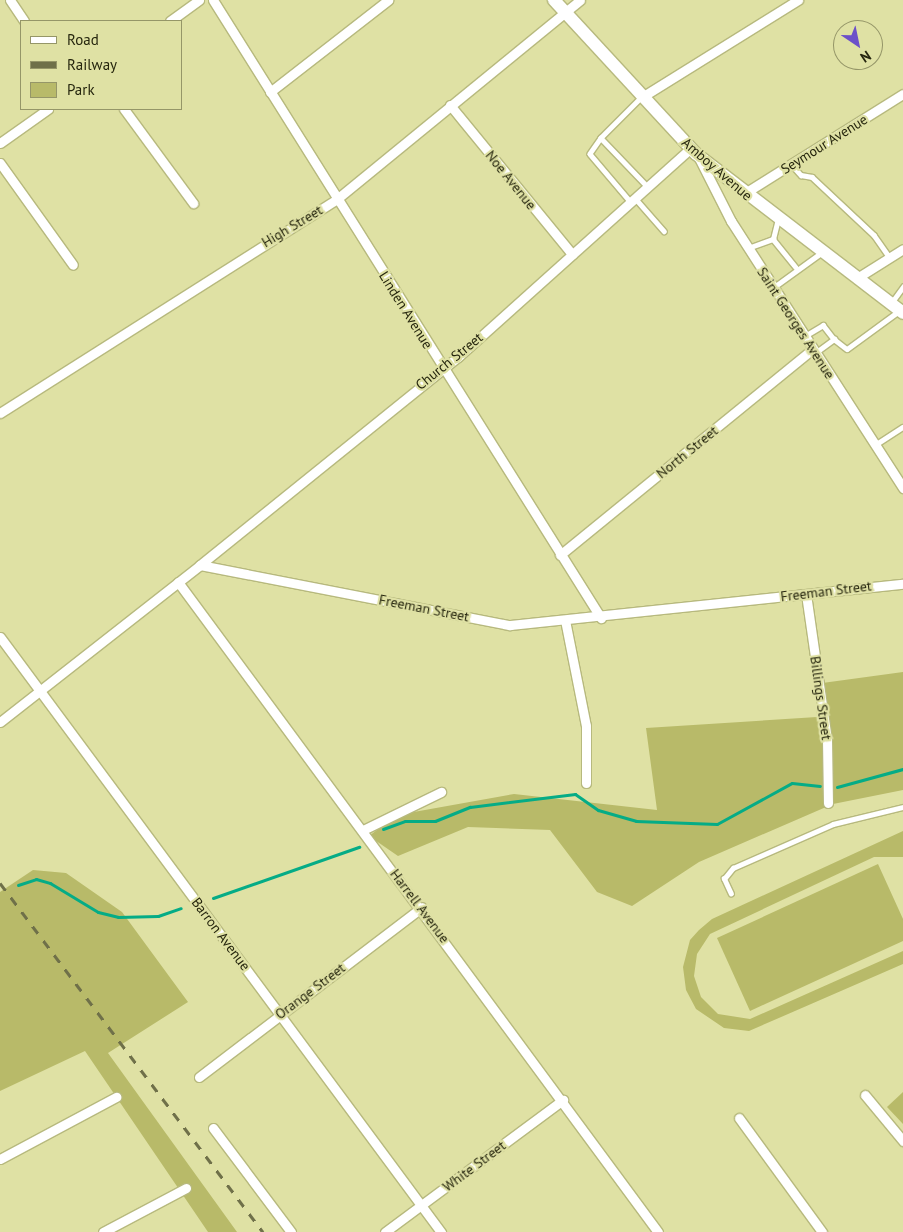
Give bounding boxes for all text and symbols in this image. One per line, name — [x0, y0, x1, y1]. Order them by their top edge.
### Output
legend — [20, 20, 182, 110]
north arrow — [833, 20, 883, 70]
text: Road — [67, 30, 99, 49]
text: N — [857, 47, 875, 67]
text: Railway — [67, 55, 117, 74]
text: Park — [67, 80, 95, 99]
street label: Seymour Avenue — [777, 111, 871, 177]
street label: Amboy Avenue — [678, 134, 756, 204]
street label: Noe Avenue — [482, 147, 540, 213]
street label: High Street — [259, 201, 325, 251]
street label: Saint Georges Avenue — [754, 264, 838, 382]
street label: Linden Avenue — [375, 268, 437, 352]
street label: Church Street — [412, 329, 486, 393]
street label: North Street — [653, 422, 721, 482]
street label: Freeman Street — [780, 577, 872, 605]
street label: Freeman Street — [377, 591, 471, 625]
street label: Billings Street — [807, 655, 835, 741]
street label: Harrell Avenue — [387, 866, 453, 946]
street label: Barron Avenue — [188, 894, 254, 974]
street label: Orange Street — [272, 959, 348, 1023]
street label: White Street — [439, 1137, 509, 1195]

